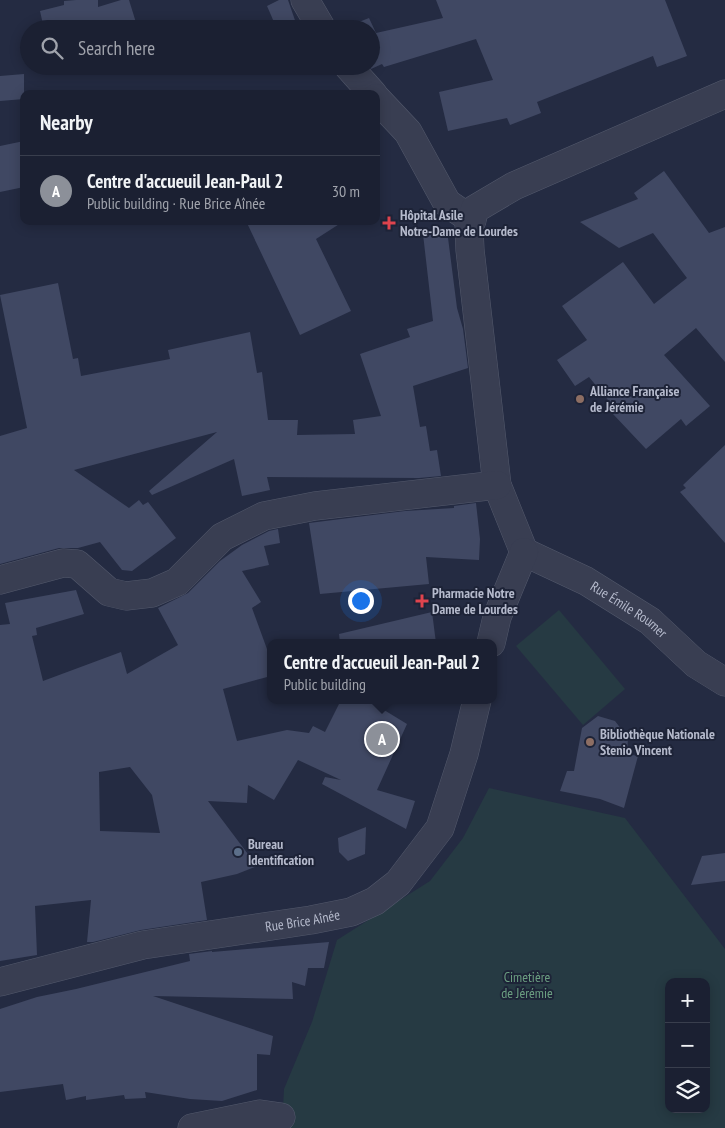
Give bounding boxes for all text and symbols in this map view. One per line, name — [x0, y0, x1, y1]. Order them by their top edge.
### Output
search box — [20, 20, 380, 75]
icon: search — [38, 34, 66, 62]
text: Search here — [78, 36, 155, 60]
text: Nearby — [40, 109, 93, 136]
text: Centre d'accueuil Jean-Paul 2 — [87, 169, 283, 193]
text: A — [52, 181, 60, 201]
text: 30 m — [332, 181, 360, 201]
text: Public building · Rue Brice Aînée — [87, 193, 265, 213]
place label: Hôpital Asile Notre-Dame de Lourdes — [400, 206, 518, 240]
marker: Hôpital Asile Notre-Dame de Lourdes — [382, 216, 396, 230]
place label: Alliance Française de Jérémie — [589, 382, 679, 416]
marker: Alliance Française de Jérémie — [574, 393, 586, 405]
street label: Rue Émile Roumer — [587, 577, 671, 642]
place label: Pharmacie Notre Dame de Lourdes — [432, 584, 518, 618]
your location — [348, 588, 374, 614]
marker: Pharmacie Notre Dame de Lourdes — [416, 595, 428, 607]
popup — [267, 639, 497, 704]
text: Centre d'accueuil Jean-Paul 2 — [284, 650, 480, 674]
text: Public building — [284, 674, 366, 694]
pin: A — [366, 720, 398, 758]
place label: Bibliothèque Nationale Stenio Vincent — [600, 725, 715, 759]
marker: Bibliothèque Nationale Stenio Vincent — [584, 736, 596, 748]
place label: Bureau Identification — [248, 835, 314, 869]
marker: Bureau Identification — [232, 846, 244, 858]
street label: Rue Brice Aînée — [264, 905, 342, 936]
park label: Cimetière de Jérémie — [501, 968, 553, 1002]
map controls — [665, 978, 710, 1113]
button: + — [665, 978, 710, 1023]
button: − — [665, 1023, 710, 1068]
button: layers — [665, 1068, 710, 1113]

